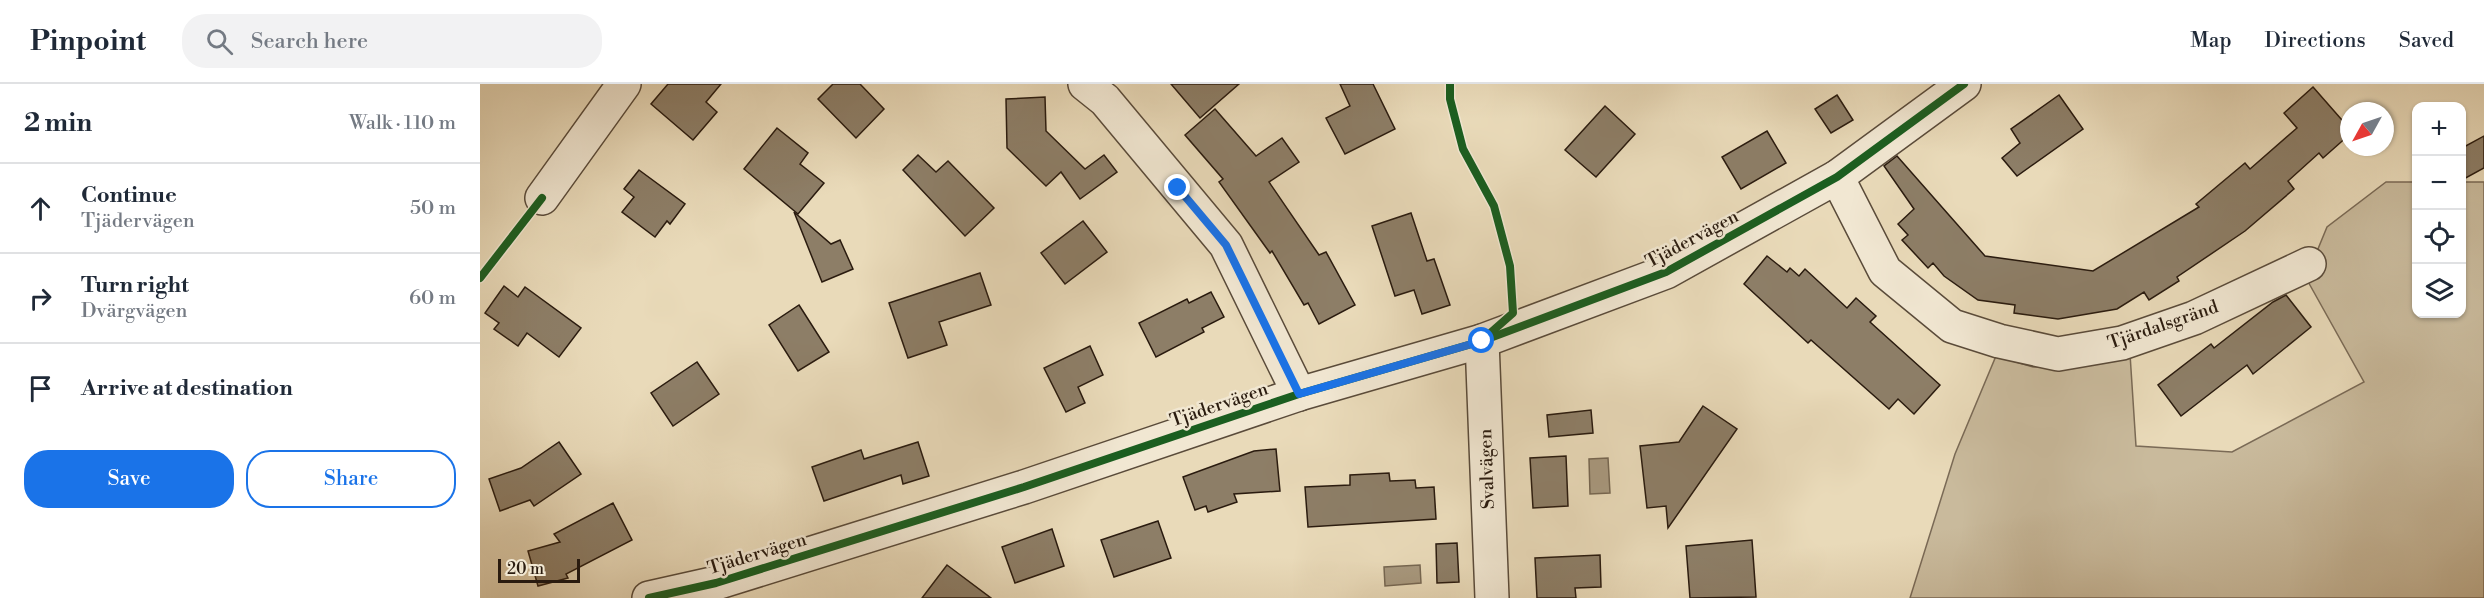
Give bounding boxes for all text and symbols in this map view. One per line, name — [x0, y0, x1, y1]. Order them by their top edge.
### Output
search box — [182, 14, 602, 68]
text: Pinpoint — [30, 24, 146, 59]
icon: search — [203, 25, 236, 58]
text: Search here — [251, 28, 368, 55]
text: Map — [2190, 28, 2232, 54]
text: Directions — [2265, 28, 2366, 54]
text: Saved — [2399, 28, 2454, 54]
north arrow — [2340, 102, 2394, 156]
map controls — [2412, 102, 2466, 318]
button: + — [2412, 102, 2466, 156]
text: 2 min — [24, 107, 92, 139]
text: Walk · 110 m — [349, 111, 456, 136]
button: − — [2412, 156, 2466, 210]
route end — [1164, 174, 1190, 200]
text: Continue — [81, 182, 177, 209]
icon: ahead — [24, 192, 57, 225]
text: 50 m — [410, 196, 456, 221]
street label: Tjädervägen — [1641, 205, 1743, 273]
text: Tjädervägen — [81, 209, 195, 234]
button: locate — [2412, 210, 2466, 264]
button: layers — [2412, 264, 2466, 318]
text: Turn right — [81, 272, 189, 299]
icon: right — [24, 282, 57, 315]
text: 60 m — [409, 286, 456, 311]
street label: Tjärdalsgränd — [2105, 295, 2222, 355]
text: Dvärgvägen — [81, 299, 188, 324]
route start — [1468, 327, 1494, 353]
icon: arrive — [24, 372, 57, 405]
text: Arrive at destination — [81, 375, 293, 402]
street label: Tjädervägen — [1167, 377, 1271, 433]
street label: Svalvägen — [1474, 428, 1500, 510]
button: Save — [24, 450, 234, 508]
button: Share — [246, 450, 456, 508]
street label: Tjädervägen — [705, 528, 810, 580]
scale bar — [498, 556, 580, 584]
text: 20 m — [507, 559, 544, 579]

